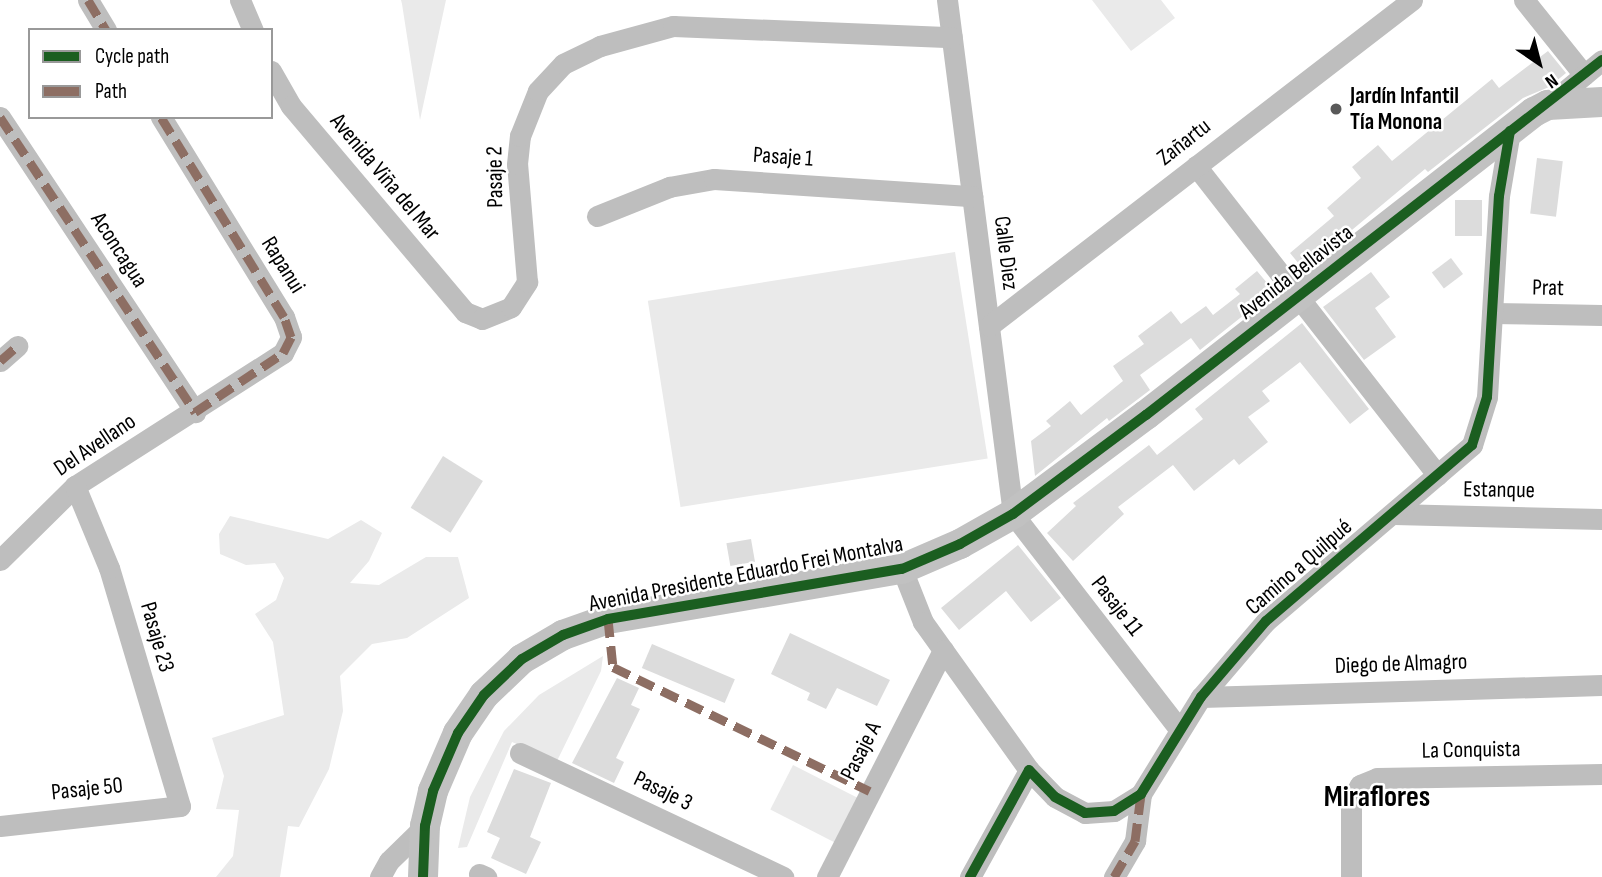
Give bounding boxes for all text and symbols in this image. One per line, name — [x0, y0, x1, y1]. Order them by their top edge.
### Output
legend — [28, 28, 273, 119]
north arrow — [1504, 28, 1574, 98]
text: Cycle path — [95, 44, 169, 69]
text: N — [1541, 68, 1562, 93]
text: Path — [95, 79, 127, 104]
place label: Jardín Infantil Tía Monona — [1350, 82, 1459, 136]
marker: Jardín Infantil Tía Monona — [1328, 101, 1344, 117]
street label: Avenida Viña del Mar — [324, 108, 446, 246]
street label: Zañartu — [1152, 113, 1216, 171]
street label: Pasaje 1 — [752, 141, 814, 173]
street label: Pasaje 2 — [481, 146, 509, 208]
street label: Aconcagua — [85, 207, 153, 293]
street label: Calle Diez — [988, 215, 1024, 291]
street label: Avenida Bellavista — [1233, 219, 1359, 325]
street label: Rapanui — [255, 232, 311, 298]
street label: Prat — [1532, 274, 1564, 302]
street label: Del Avellano — [49, 408, 141, 482]
street label: Estanque — [1463, 476, 1535, 504]
street label: Camino a Quilpué — [1240, 513, 1358, 621]
street label: Avenida Presidente Eduardo Frei Montalva — [587, 530, 905, 618]
street label: Pasaje 11 — [1085, 571, 1149, 641]
street label: Pasaje 23 — [134, 599, 180, 675]
street label: Diego de Almagro — [1334, 648, 1468, 680]
street label: Pasaje A — [835, 717, 887, 785]
street label: La Conquista — [1421, 735, 1521, 765]
street label: Pasaje 3 — [629, 765, 697, 817]
street label: Pasaje 50 — [50, 772, 124, 806]
district label: Miraflores — [1324, 779, 1430, 815]

